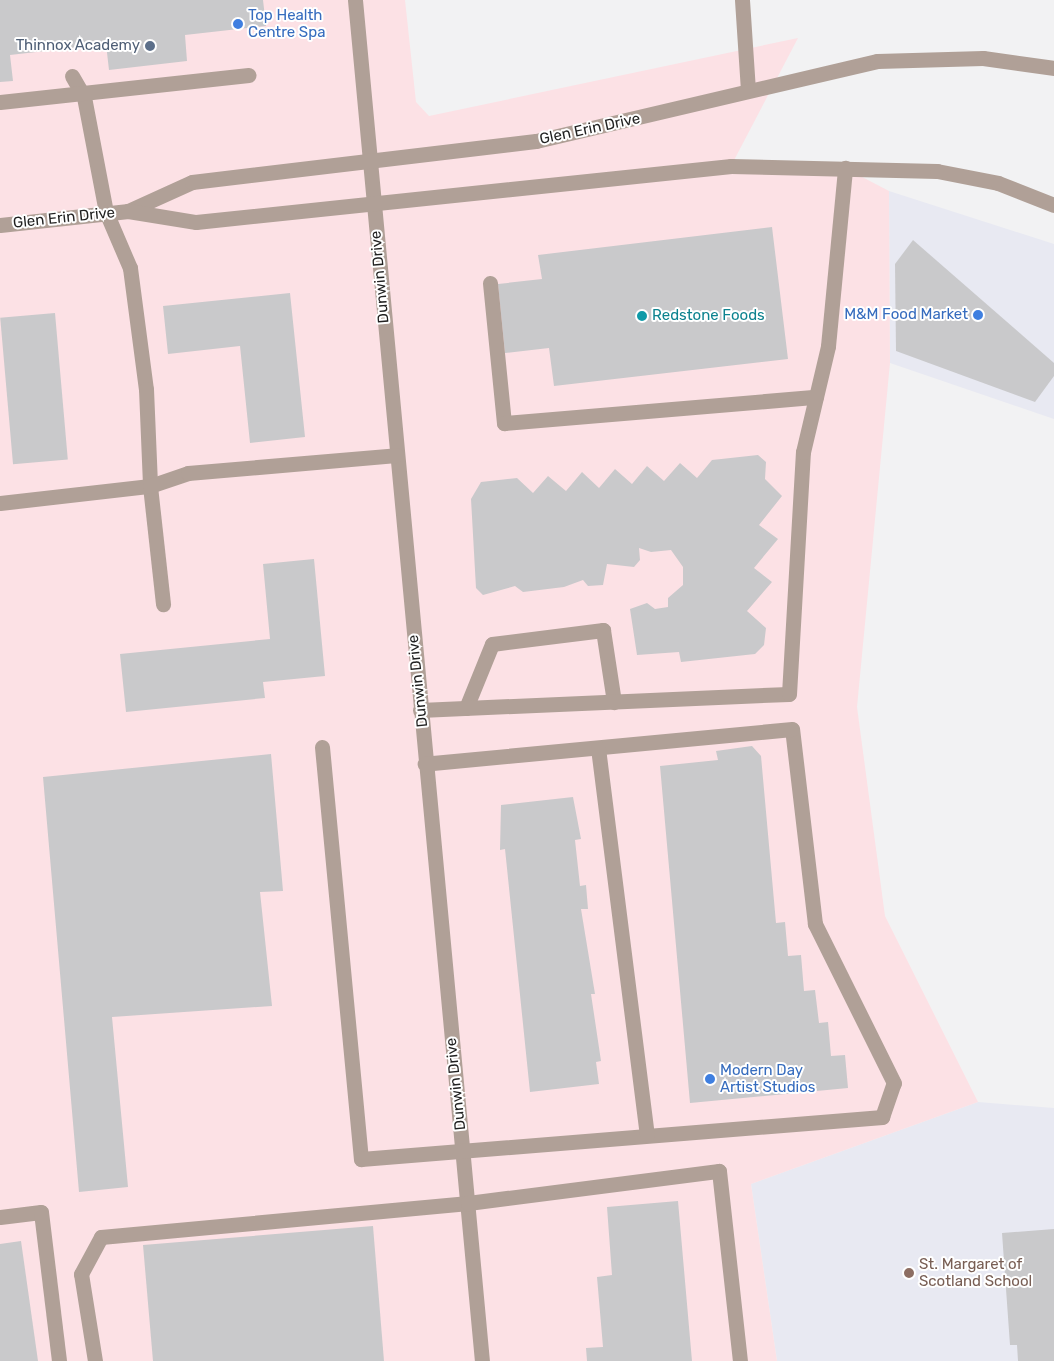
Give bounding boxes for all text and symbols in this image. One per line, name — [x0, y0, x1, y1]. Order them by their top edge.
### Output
place label: Top Health Centre Spa — [248, 6, 325, 41]
marker: Top Health Centre Spa — [232, 18, 244, 30]
place label: Thinnox Academy — [15, 37, 140, 55]
marker: Thinnox Academy — [144, 40, 156, 52]
street label: Glen Erin Drive — [538, 110, 642, 148]
street label: Glen Erin Drive — [12, 204, 116, 232]
street label: Dunwin Drive — [367, 230, 393, 324]
place label: M&M Food Market — [844, 306, 968, 324]
place label: Redstone Foods — [652, 307, 765, 325]
marker: M&M Food Market — [972, 309, 984, 321]
marker: Redstone Foods — [636, 310, 648, 322]
street label: Dunwin Drive — [404, 634, 432, 728]
street label: Dunwin Drive — [442, 1037, 470, 1131]
place label: Modern Day Artist Studios — [720, 1061, 815, 1096]
marker: Modern Day Artist Studios — [704, 1073, 716, 1085]
place label: St. Margaret of Scotland School — [919, 1255, 1032, 1290]
marker: St. Margaret of Scotland School — [903, 1267, 915, 1279]

